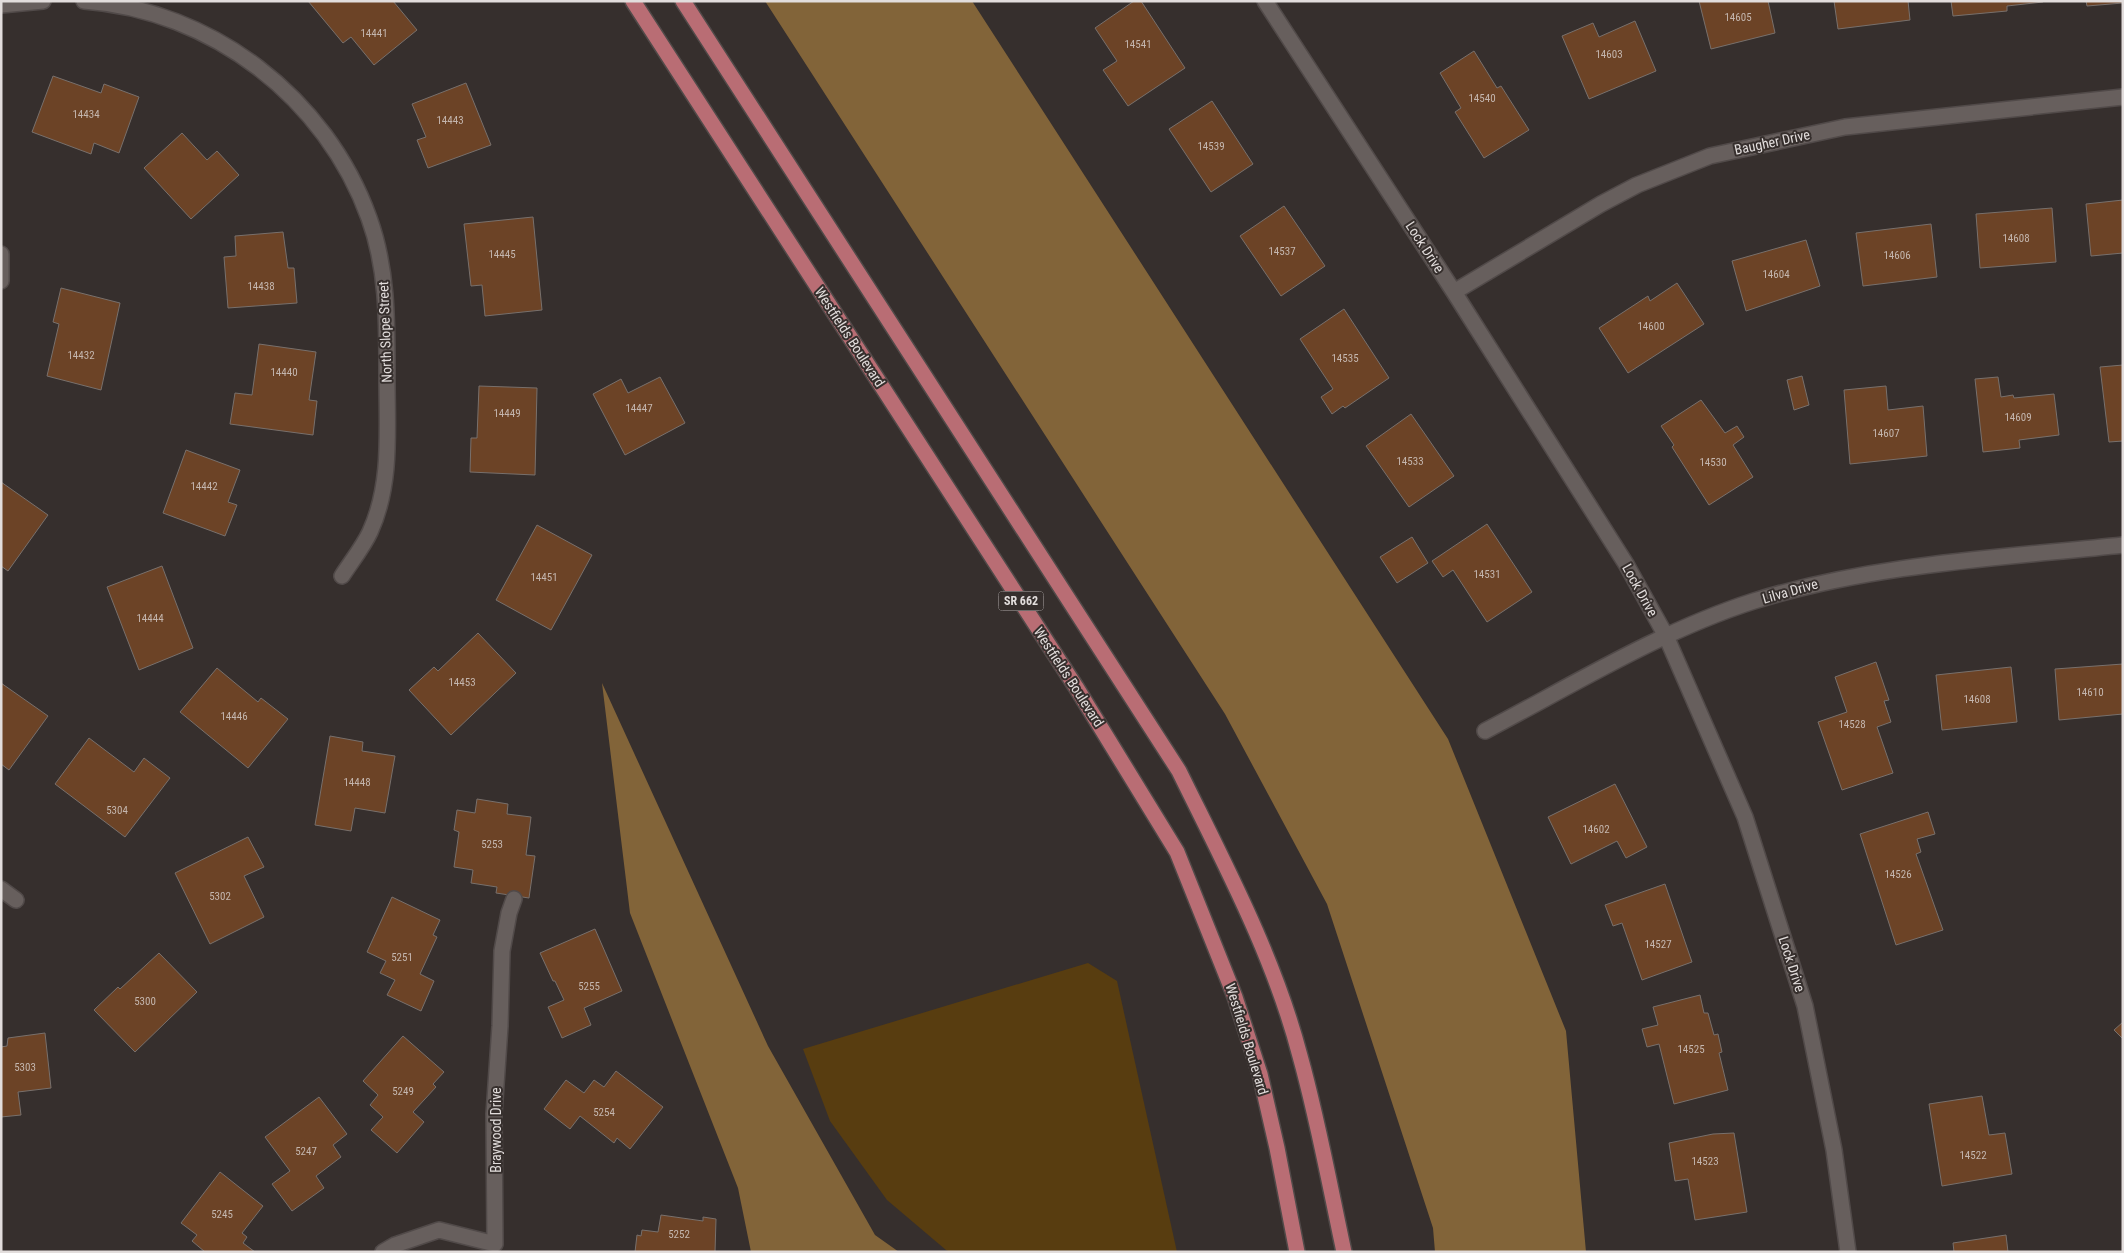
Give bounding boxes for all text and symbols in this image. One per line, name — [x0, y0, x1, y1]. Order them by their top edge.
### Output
house number: 14605 — [1724, 11, 1752, 24]
house number: 14441 — [360, 27, 388, 40]
house number: 14541 — [1124, 38, 1152, 51]
house number: 14603 — [1595, 48, 1623, 61]
house number: 14540 — [1468, 92, 1496, 105]
house number: 14434 — [72, 108, 100, 121]
house number: 14443 — [436, 114, 464, 127]
street label: Baugher Drive — [1733, 126, 1812, 158]
house number: 14539 — [1197, 140, 1225, 153]
street label: Lock Drive — [1403, 218, 1448, 276]
house number: 14608 — [2002, 232, 2030, 245]
house number: 14537 — [1268, 245, 1296, 258]
house number: 14445 — [488, 248, 516, 261]
house number: 14606 — [1883, 249, 1911, 262]
house number: 14604 — [1762, 268, 1790, 281]
house number: 14438 — [247, 280, 275, 293]
street label: North Slope Street — [375, 281, 395, 383]
street label: Westfields Boulevard — [812, 284, 888, 390]
house number: 14600 — [1637, 320, 1665, 333]
house number: 14432 — [67, 349, 95, 362]
house number: 14535 — [1331, 352, 1359, 365]
house number: 14440 — [270, 366, 298, 379]
house number: 14447 — [625, 402, 653, 415]
house number: 14449 — [493, 407, 521, 420]
house number: 14609 — [2004, 411, 2032, 424]
house number: 14607 — [1872, 427, 1900, 440]
house number: 14533 — [1396, 455, 1424, 468]
house number: 14530 — [1699, 456, 1727, 469]
house number: 14442 — [190, 480, 218, 493]
street label: Lock Drive — [1619, 561, 1661, 619]
house number: 14531 — [1473, 568, 1501, 581]
house number: 14451 — [530, 571, 558, 584]
street label: Lilva Drive — [1760, 575, 1820, 607]
road number: SR 662 — [998, 592, 1044, 610]
house number: 14444 — [136, 612, 164, 625]
street label: Westfields Boulevard — [1031, 624, 1107, 730]
house number: 14453 — [448, 676, 476, 689]
house number: 14610 — [2076, 686, 2104, 699]
house number: 14608 — [1963, 693, 1991, 706]
house number: 14446 — [220, 710, 248, 723]
house number: 14528 — [1838, 718, 1866, 731]
house number: 14448 — [343, 776, 371, 789]
house number: 5304 — [106, 804, 128, 817]
house number: 14602 — [1582, 823, 1610, 836]
house number: 5253 — [481, 838, 503, 851]
house number: 14526 — [1884, 868, 1912, 881]
house number: 5302 — [209, 890, 231, 903]
street label: Lock Drive — [1775, 934, 1809, 994]
house number: 14527 — [1644, 938, 1672, 951]
house number: 5251 — [391, 951, 413, 964]
house number: 5255 — [578, 980, 600, 993]
street label: Westfields Boulevard — [1222, 981, 1272, 1097]
house number: 5300 — [134, 995, 156, 1008]
house number: 14525 — [1677, 1043, 1705, 1056]
house number: 5303 — [14, 1061, 36, 1074]
house number: 5249 — [392, 1085, 414, 1098]
street label: Braywood Drive — [488, 1087, 504, 1173]
house number: 5254 — [593, 1106, 615, 1119]
house number: 5247 — [295, 1145, 317, 1158]
house number: 14522 — [1959, 1149, 1987, 1162]
house number: 14523 — [1691, 1155, 1719, 1168]
house number: 5245 — [211, 1208, 233, 1221]
house number: 5252 — [668, 1228, 690, 1241]

